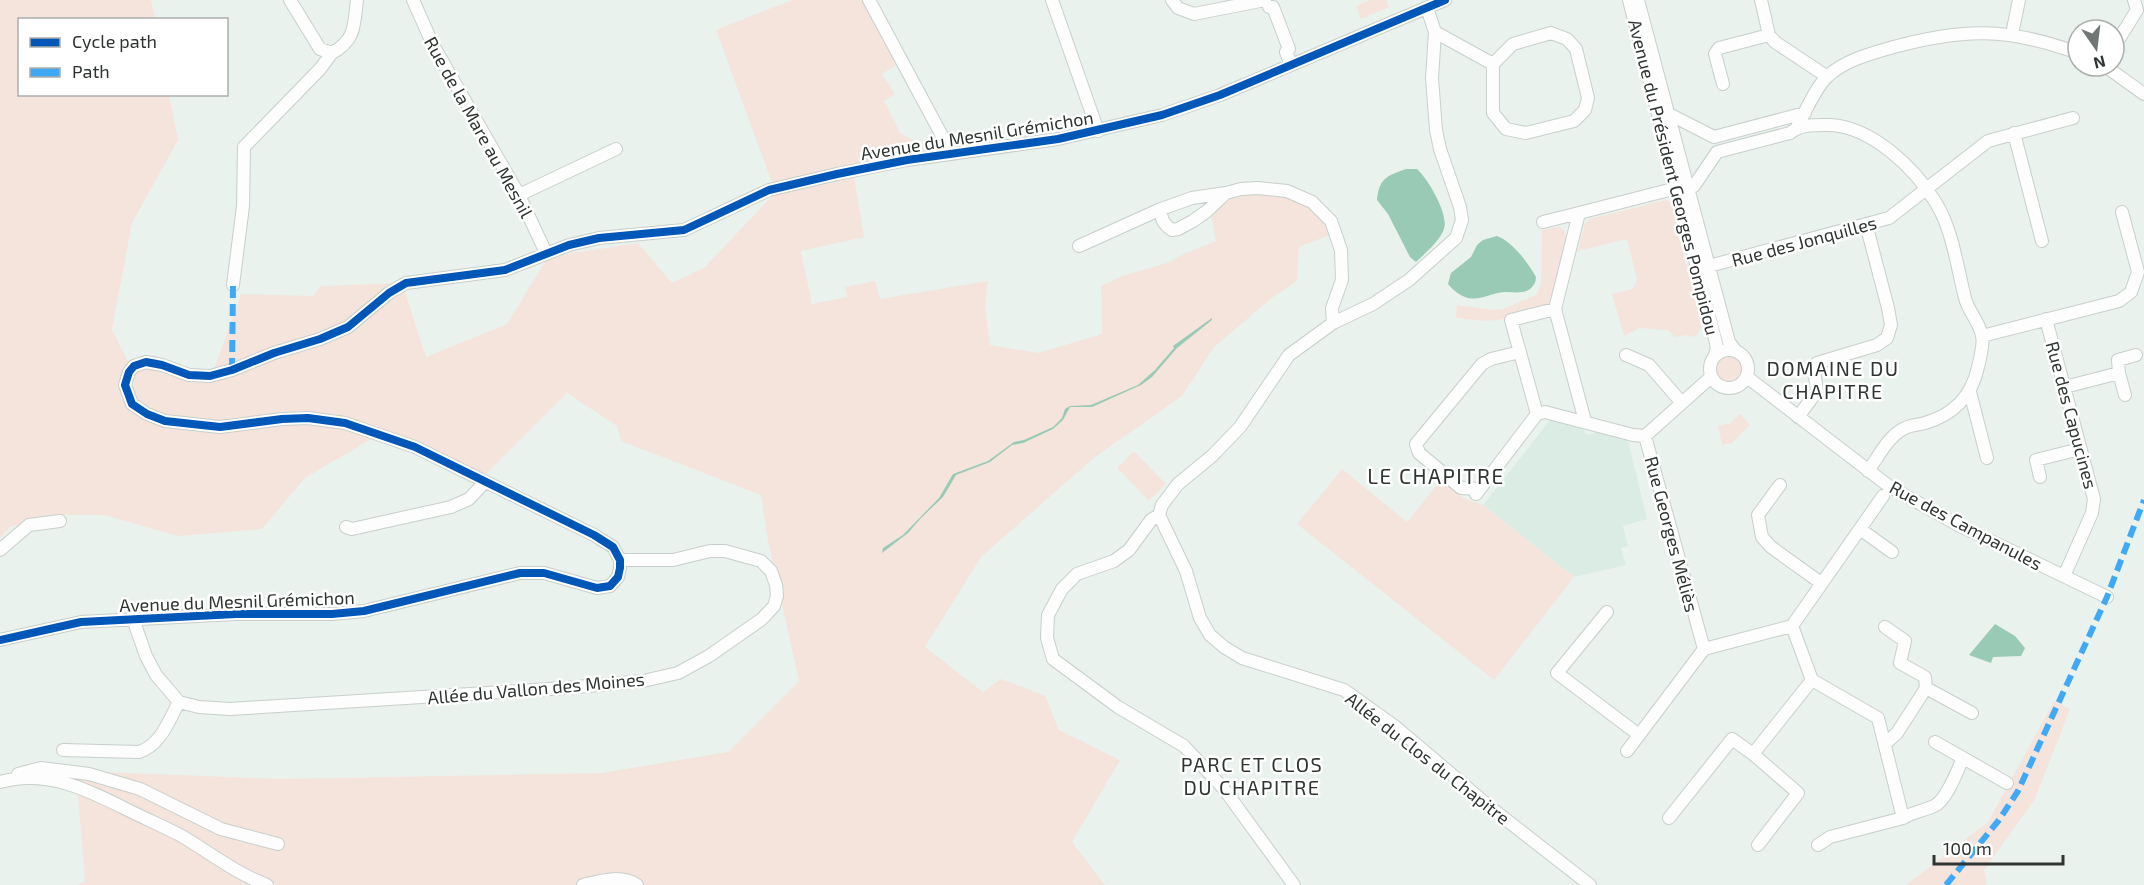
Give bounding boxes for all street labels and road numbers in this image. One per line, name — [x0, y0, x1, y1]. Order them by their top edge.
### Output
street label: Avenue du Président Georges Pompidou — [1624, 17, 1724, 337]
street label: Rue de la Mare au Mesnil — [420, 33, 538, 222]
street label: Avenue du Mesnil Grémichon — [859, 106, 1095, 164]
street label: Rue des Jonquilles — [1729, 211, 1879, 271]
street label: Rue des Capucines — [2042, 339, 2102, 491]
street label: Rue Georges Méliès — [1641, 454, 1703, 614]
street label: Rue des Campanules — [1886, 476, 2046, 574]
street label: Avenue du Mesnil Grémichon — [119, 586, 355, 616]
street label: Allée du Vallon des Moines — [426, 668, 646, 708]
street label: Allée du Clos du Chapitre — [1341, 687, 1515, 829]

